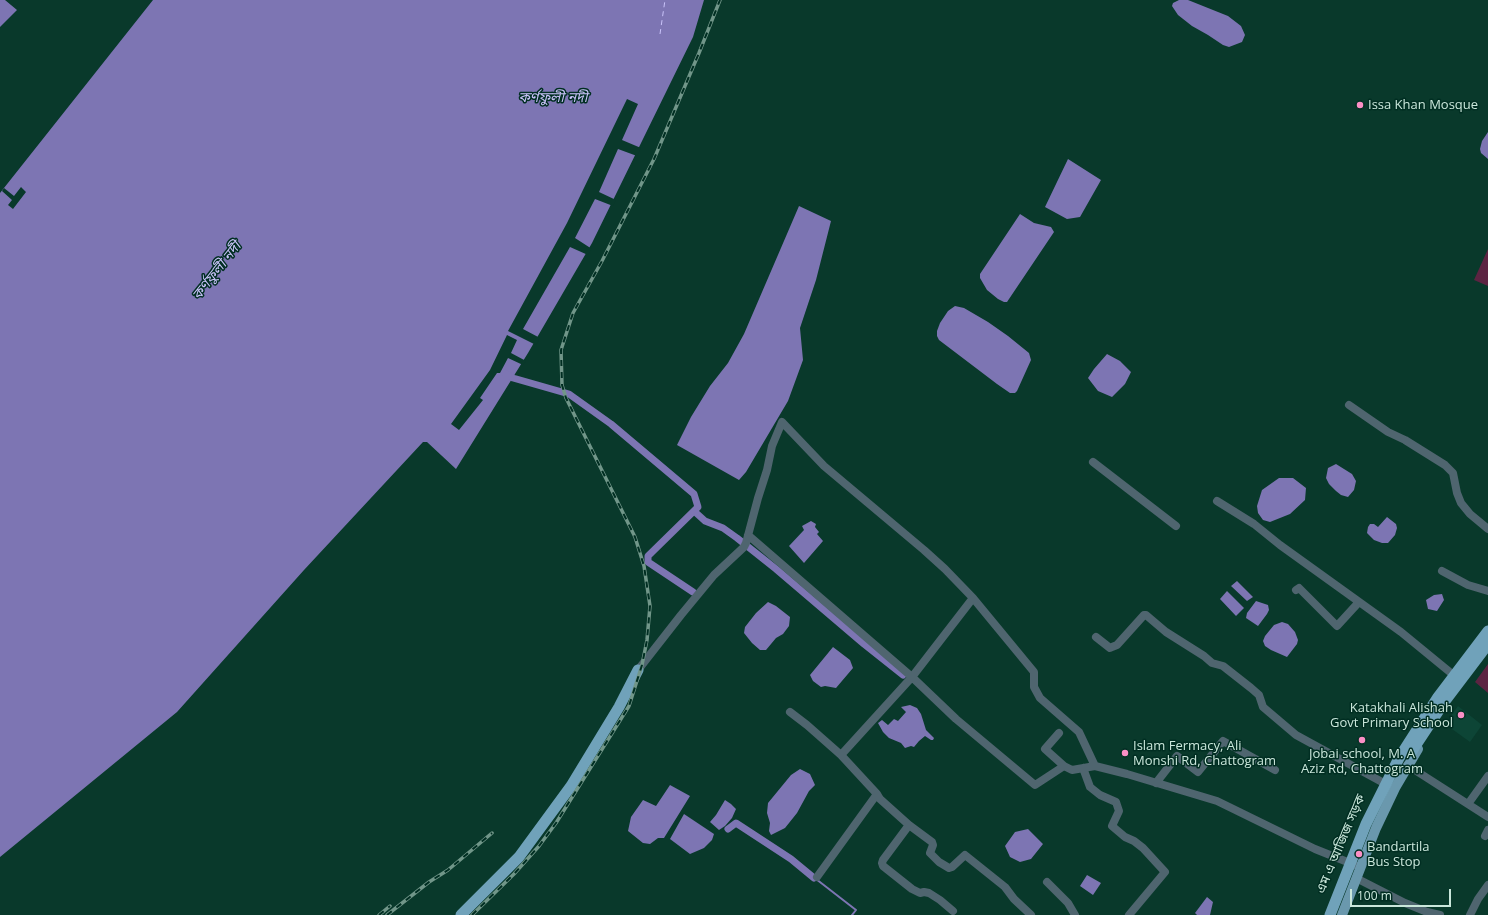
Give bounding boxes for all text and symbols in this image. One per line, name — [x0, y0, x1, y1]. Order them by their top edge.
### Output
water label: কর্ণফুলী নদী — [518, 90, 588, 106]
place label: Issa Khan Mosque — [1368, 97, 1478, 113]
marker: Issa Khan Mosque — [1355, 100, 1365, 110]
water label: কর্ণফুলী নদী — [189, 239, 245, 303]
place label: Katakhali Alishah Govt Primary School — [1330, 700, 1453, 731]
marker: Katakhali Alishah Govt Primary School — [1456, 710, 1466, 720]
marker: Jobai school, M. A Aziz Rd, Chattogram — [1357, 735, 1367, 745]
place label: Islam Fermacy, Ali Monshi Rd, Chattogram — [1133, 738, 1276, 769]
place label: Jobai school, M. A Aziz Rd, Chattogram — [1301, 746, 1423, 777]
marker: Islam Fermacy, Ali Monshi Rd, Chattogram — [1120, 748, 1130, 758]
street label: এম এ আজিজ সড়ক — [1313, 792, 1369, 896]
place label: Bandartila Bus Stop — [1367, 839, 1430, 870]
marker: Bandartila Bus Stop — [1354, 849, 1364, 859]
scale bar — [1352, 881, 1453, 907]
text: 100 m — [1357, 887, 1392, 904]

